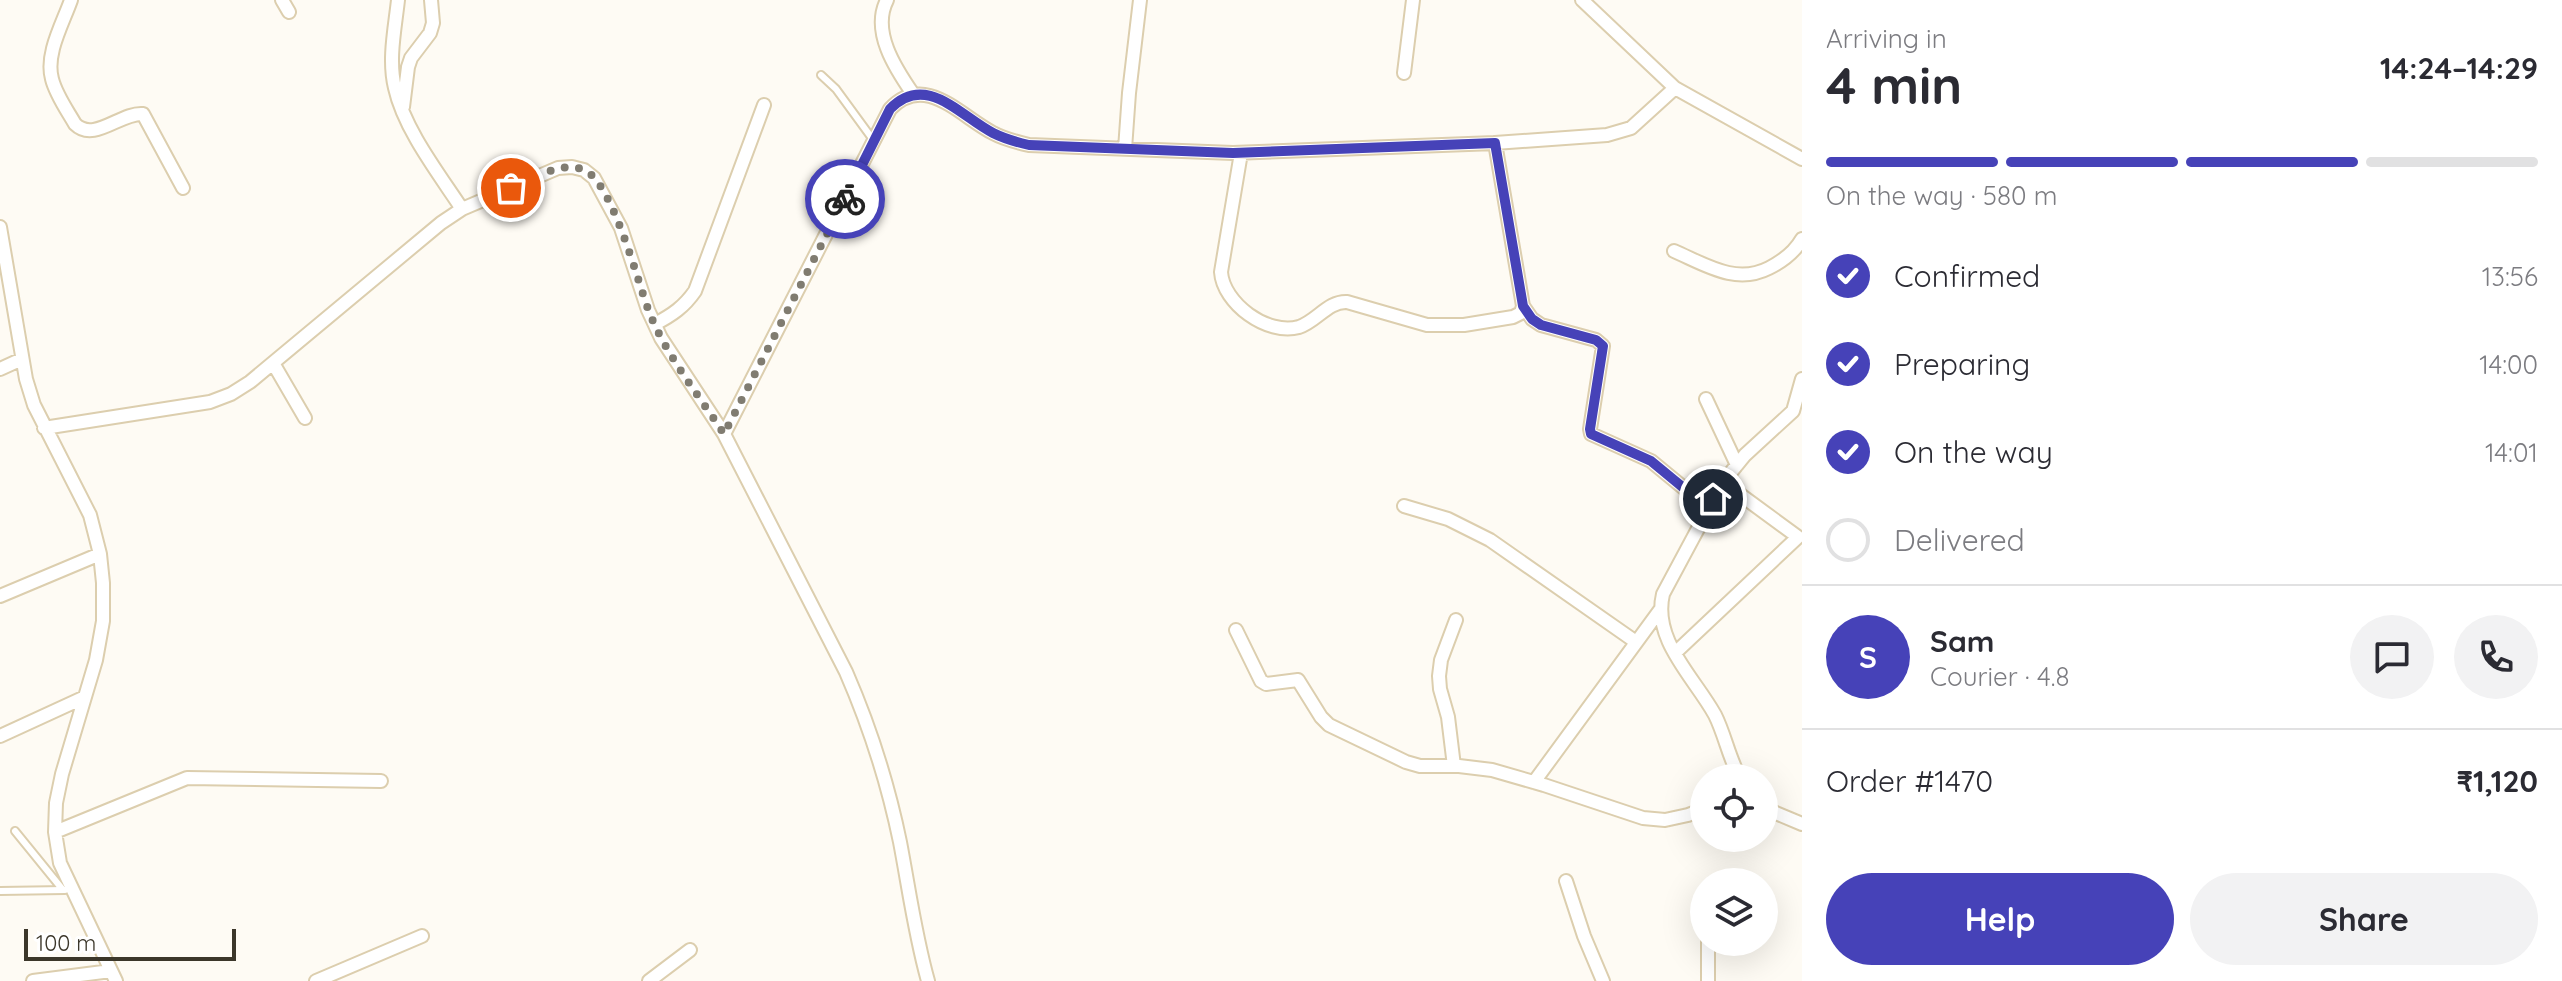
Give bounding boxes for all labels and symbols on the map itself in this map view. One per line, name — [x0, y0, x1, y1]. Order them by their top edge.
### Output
pin — [477, 154, 545, 222]
courier — [805, 159, 885, 239]
pin — [1679, 465, 1747, 533]
scale bar — [24, 925, 236, 961]

